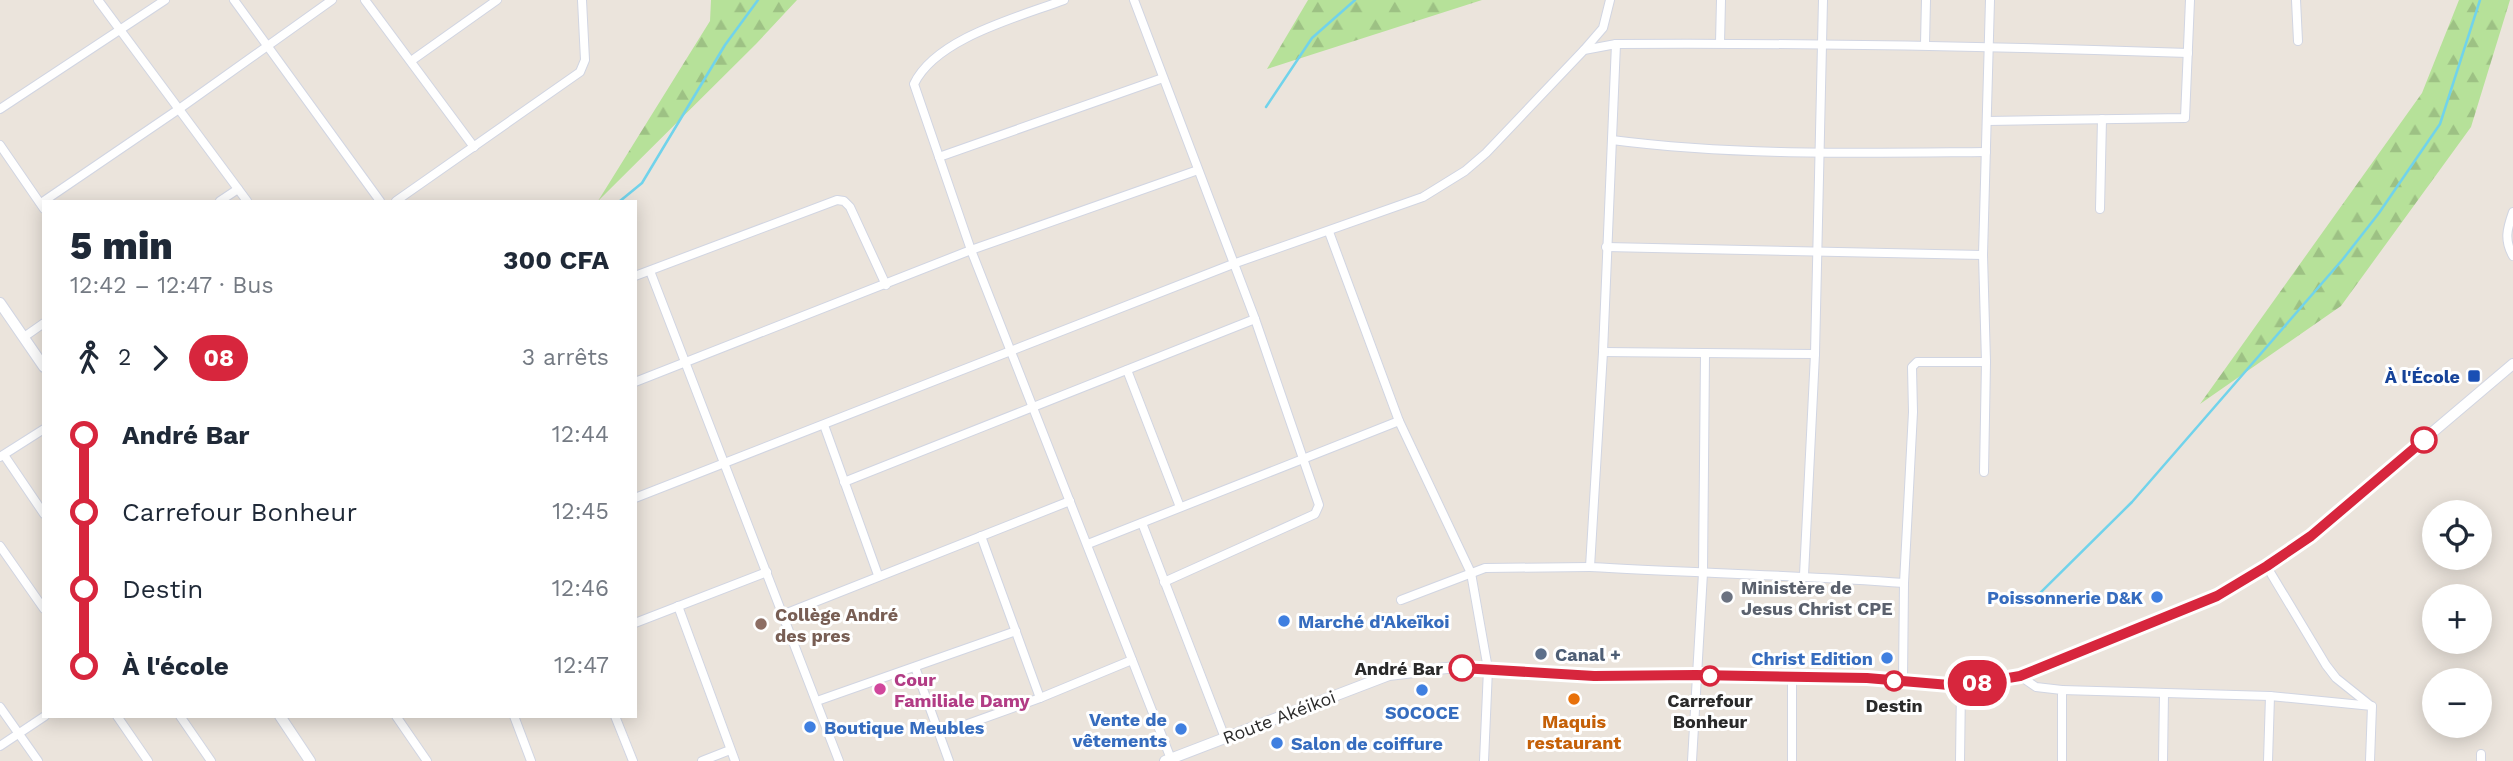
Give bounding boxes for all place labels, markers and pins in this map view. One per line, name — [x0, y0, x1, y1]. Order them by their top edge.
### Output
place label: À l'École — [2385, 366, 2460, 387]
marker: À l'École — [2466, 368, 2482, 384]
unlabelled marker — [2411, 427, 2437, 453]
place label: Ministère de Jesus Christ CPE — [1741, 577, 1893, 619]
place label: Poissonnerie D&K — [1987, 587, 2144, 608]
marker: Ministère de Jesus Christ CPE — [1719, 589, 1735, 605]
marker: Poissonnerie D&K — [2149, 589, 2165, 605]
place label: Collège André des pres — [775, 604, 898, 646]
place label: Marché d'Akeïkoi — [1298, 611, 1450, 632]
marker: Marché d'Akeïkoi — [1276, 613, 1292, 629]
marker: Collège André des pres — [753, 616, 769, 632]
place label: Canal + — [1555, 644, 1621, 665]
marker: Canal + — [1533, 646, 1549, 662]
place label: Christ Edition — [1751, 648, 1873, 669]
marker: Christ Edition — [1879, 650, 1895, 666]
marker: André Bar — [1449, 655, 1475, 681]
place label: André Bar — [1355, 658, 1443, 679]
marker: Carrefour Bonheur — [1700, 666, 1720, 686]
place label: Cour Familiale Damy — [894, 669, 1031, 711]
marker: Destin — [1884, 671, 1904, 691]
marker: Cour Familiale Damy — [872, 681, 888, 697]
marker: SOCOCE — [1414, 682, 1430, 698]
place label: Carrefour Bonheur — [1667, 690, 1753, 732]
marker: Maquis restaurant — [1566, 691, 1582, 707]
place label: Destin — [1865, 695, 1923, 716]
place label: SOCOCE — [1385, 702, 1459, 723]
place label: Vente de vêtements — [1072, 709, 1167, 751]
place label: Maquis restaurant — [1527, 711, 1621, 753]
place label: Boutique Meubles — [824, 717, 985, 738]
marker: Boutique Meubles — [802, 719, 818, 735]
marker: Vente de vêtements — [1173, 721, 1189, 737]
place label: Salon de coiffure — [1291, 733, 1443, 754]
marker: Salon de coiffure — [1269, 735, 1285, 751]

